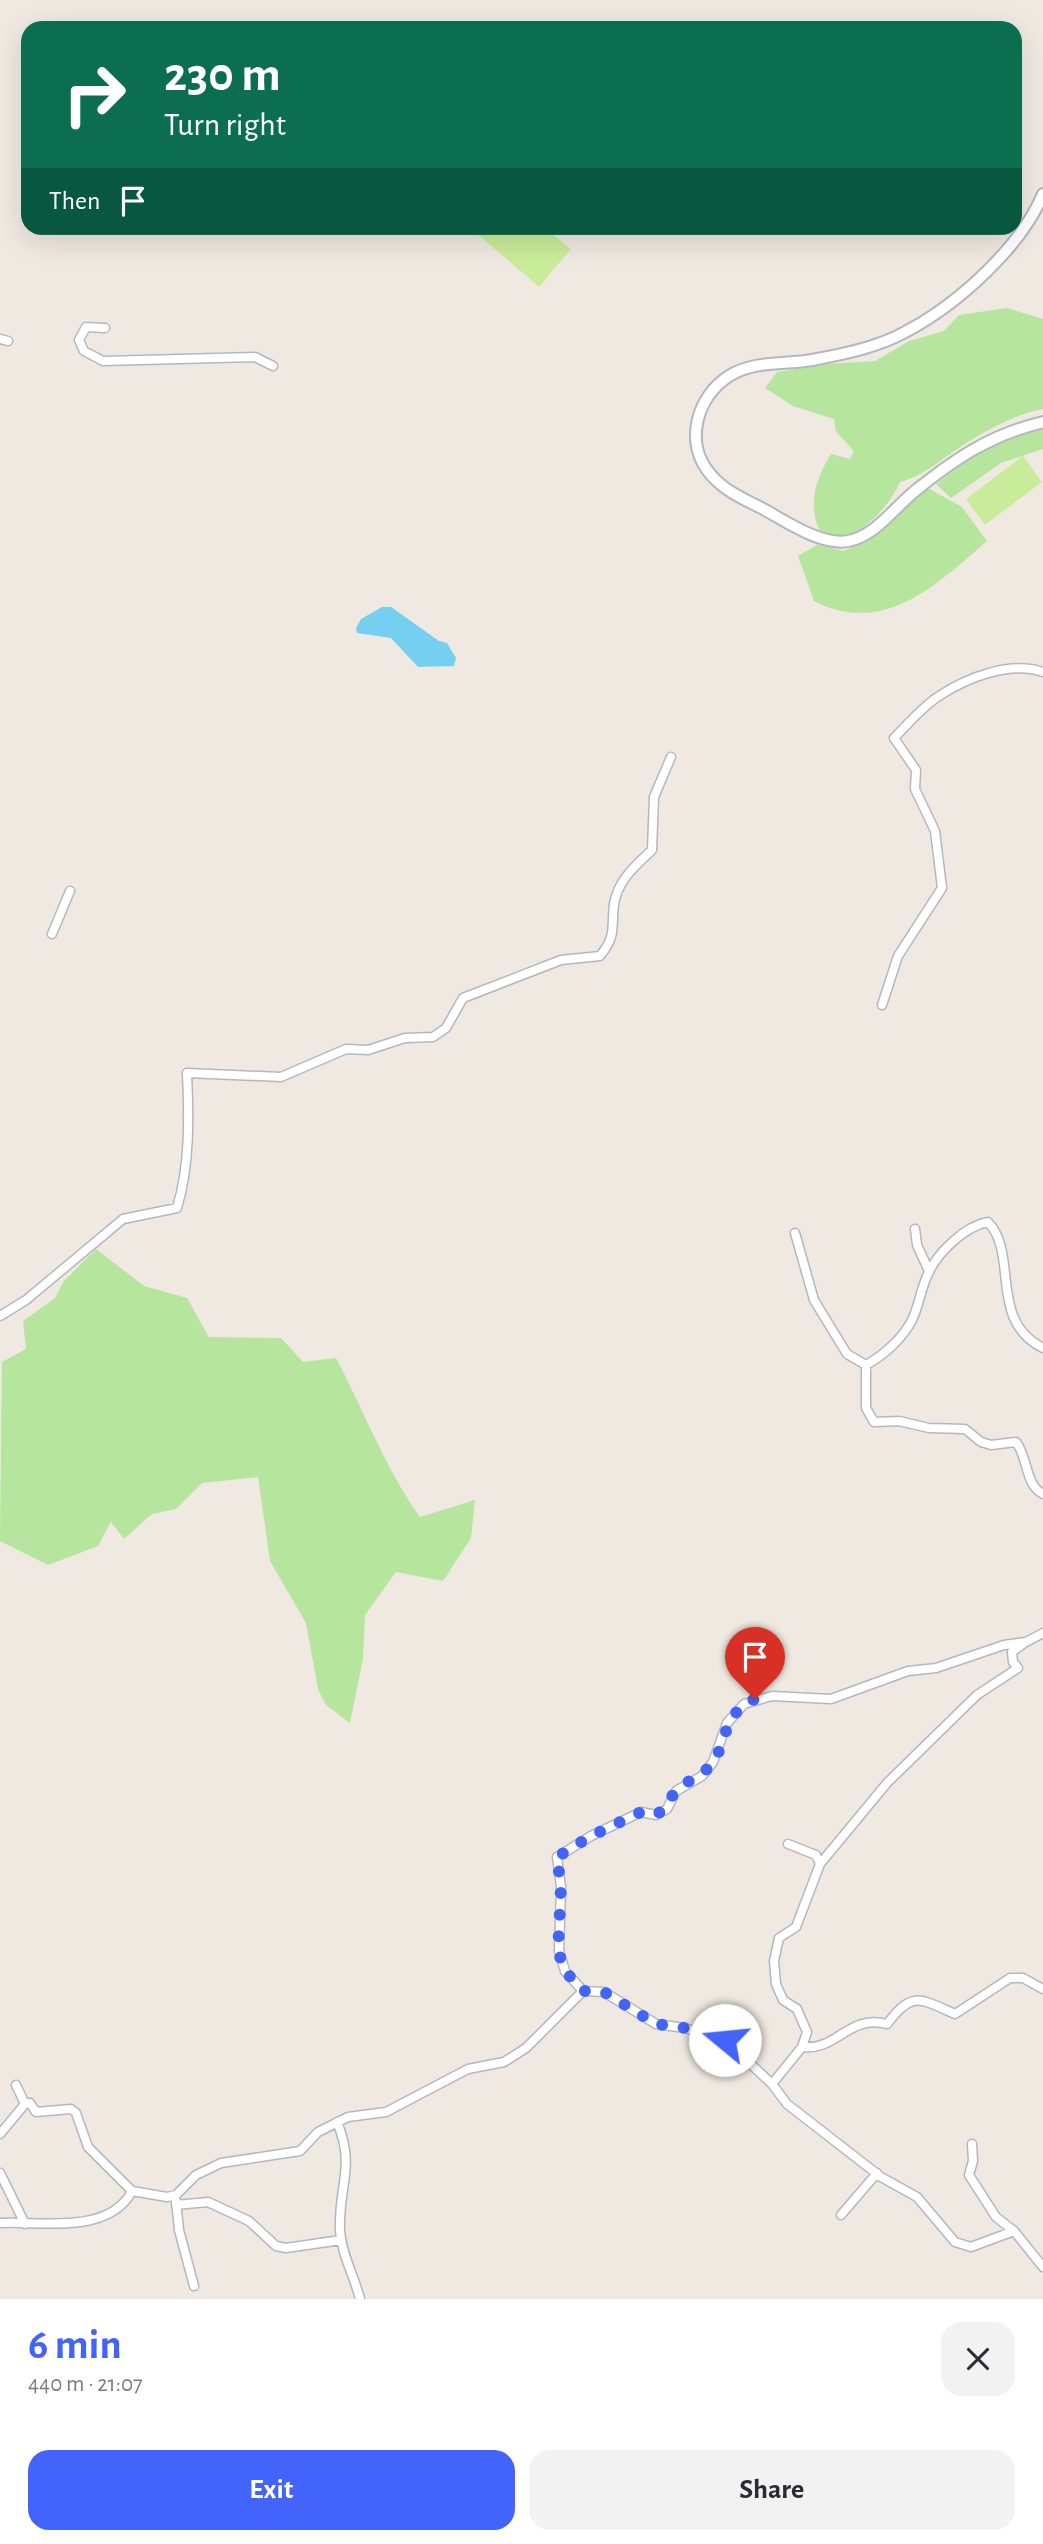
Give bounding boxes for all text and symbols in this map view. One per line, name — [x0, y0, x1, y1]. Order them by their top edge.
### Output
icon: right — [49, 49, 140, 140]
text: 230 m — [164, 51, 281, 100]
text: Turn right — [164, 109, 286, 141]
icon: arrive — [114, 182, 152, 220]
text: Then — [49, 188, 100, 214]
pin — [725, 1627, 785, 1699]
icon: arrive — [736, 1638, 774, 1676]
position arrow — [688, 2003, 762, 2077]
button: close — [941, 2322, 1015, 2396]
text: 6 min — [28, 2324, 122, 2366]
text: 440 m · 21:07 — [28, 2373, 143, 2396]
button: Exit — [28, 2450, 515, 2530]
button: Share — [529, 2450, 1015, 2530]

